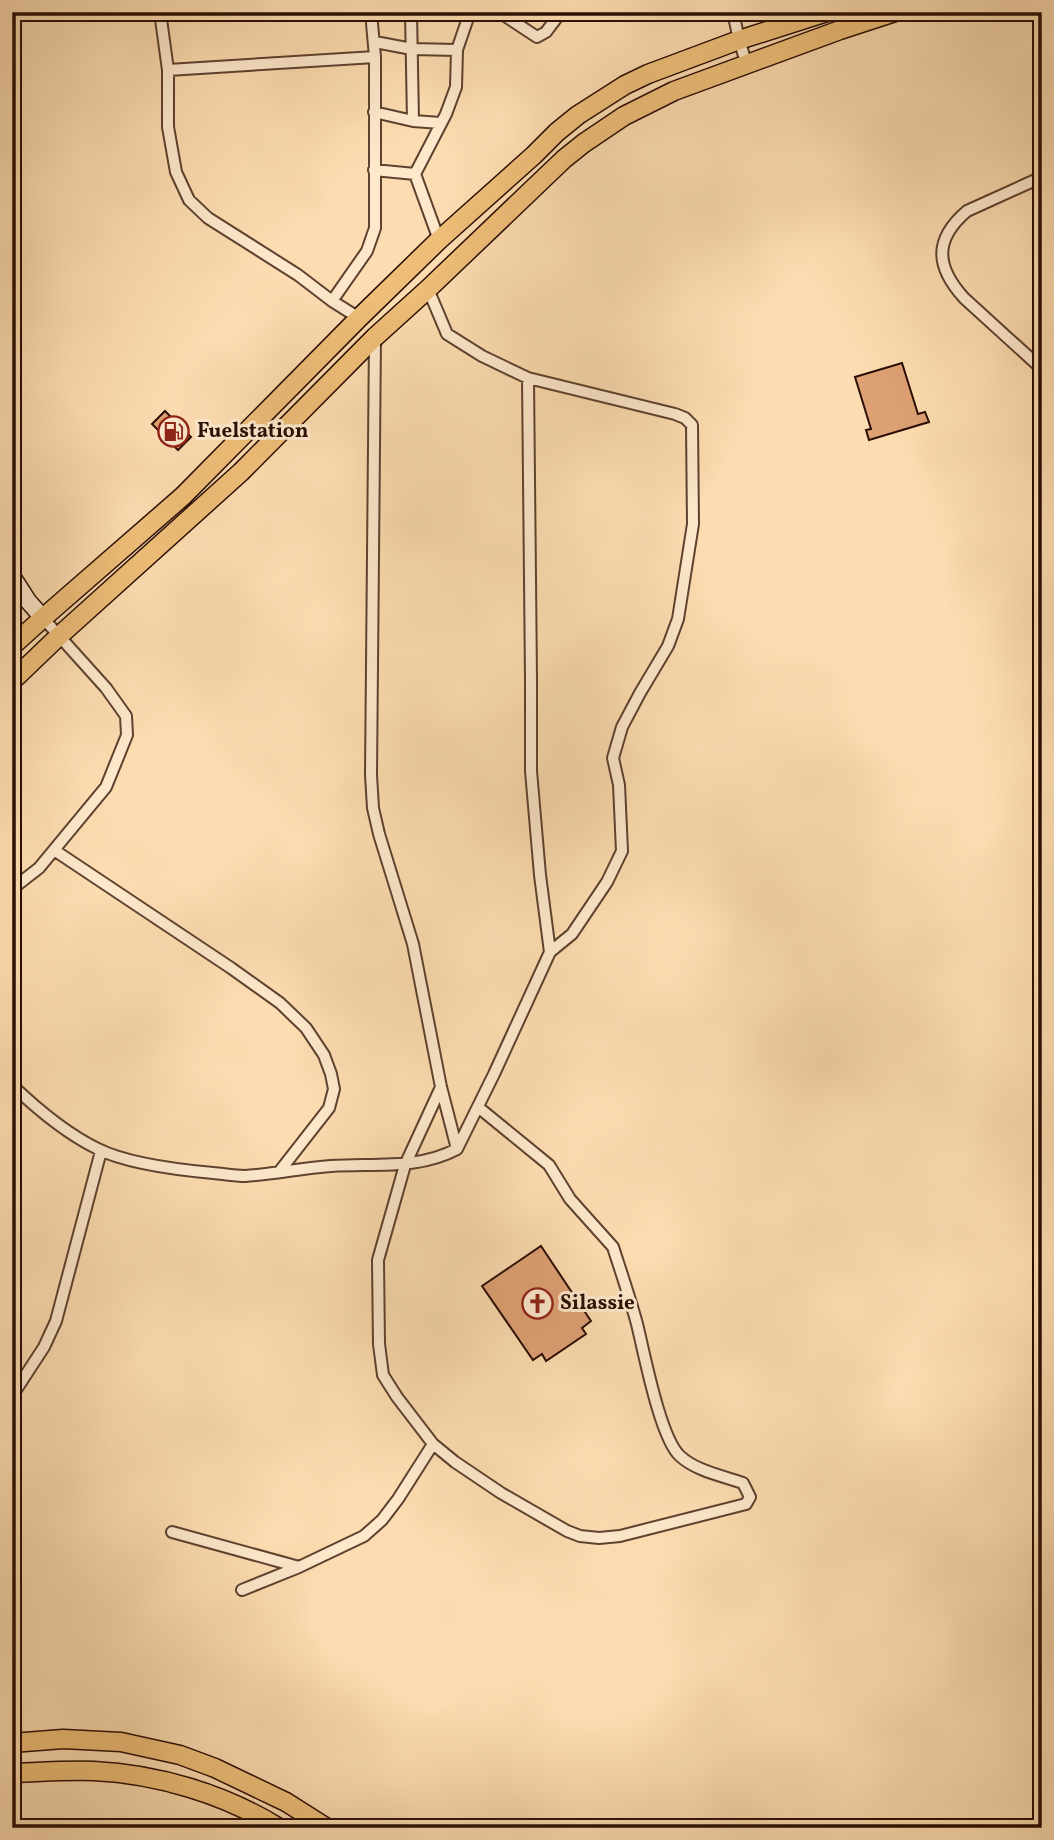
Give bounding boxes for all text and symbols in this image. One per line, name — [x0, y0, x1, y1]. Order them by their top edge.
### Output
fuel station icon: Fuelstation — [157, 414, 191, 448]
place label: Fuelstation — [197, 417, 309, 446]
church icon: Silassie — [520, 1286, 554, 1320]
place label: Silassie — [560, 1289, 635, 1318]

